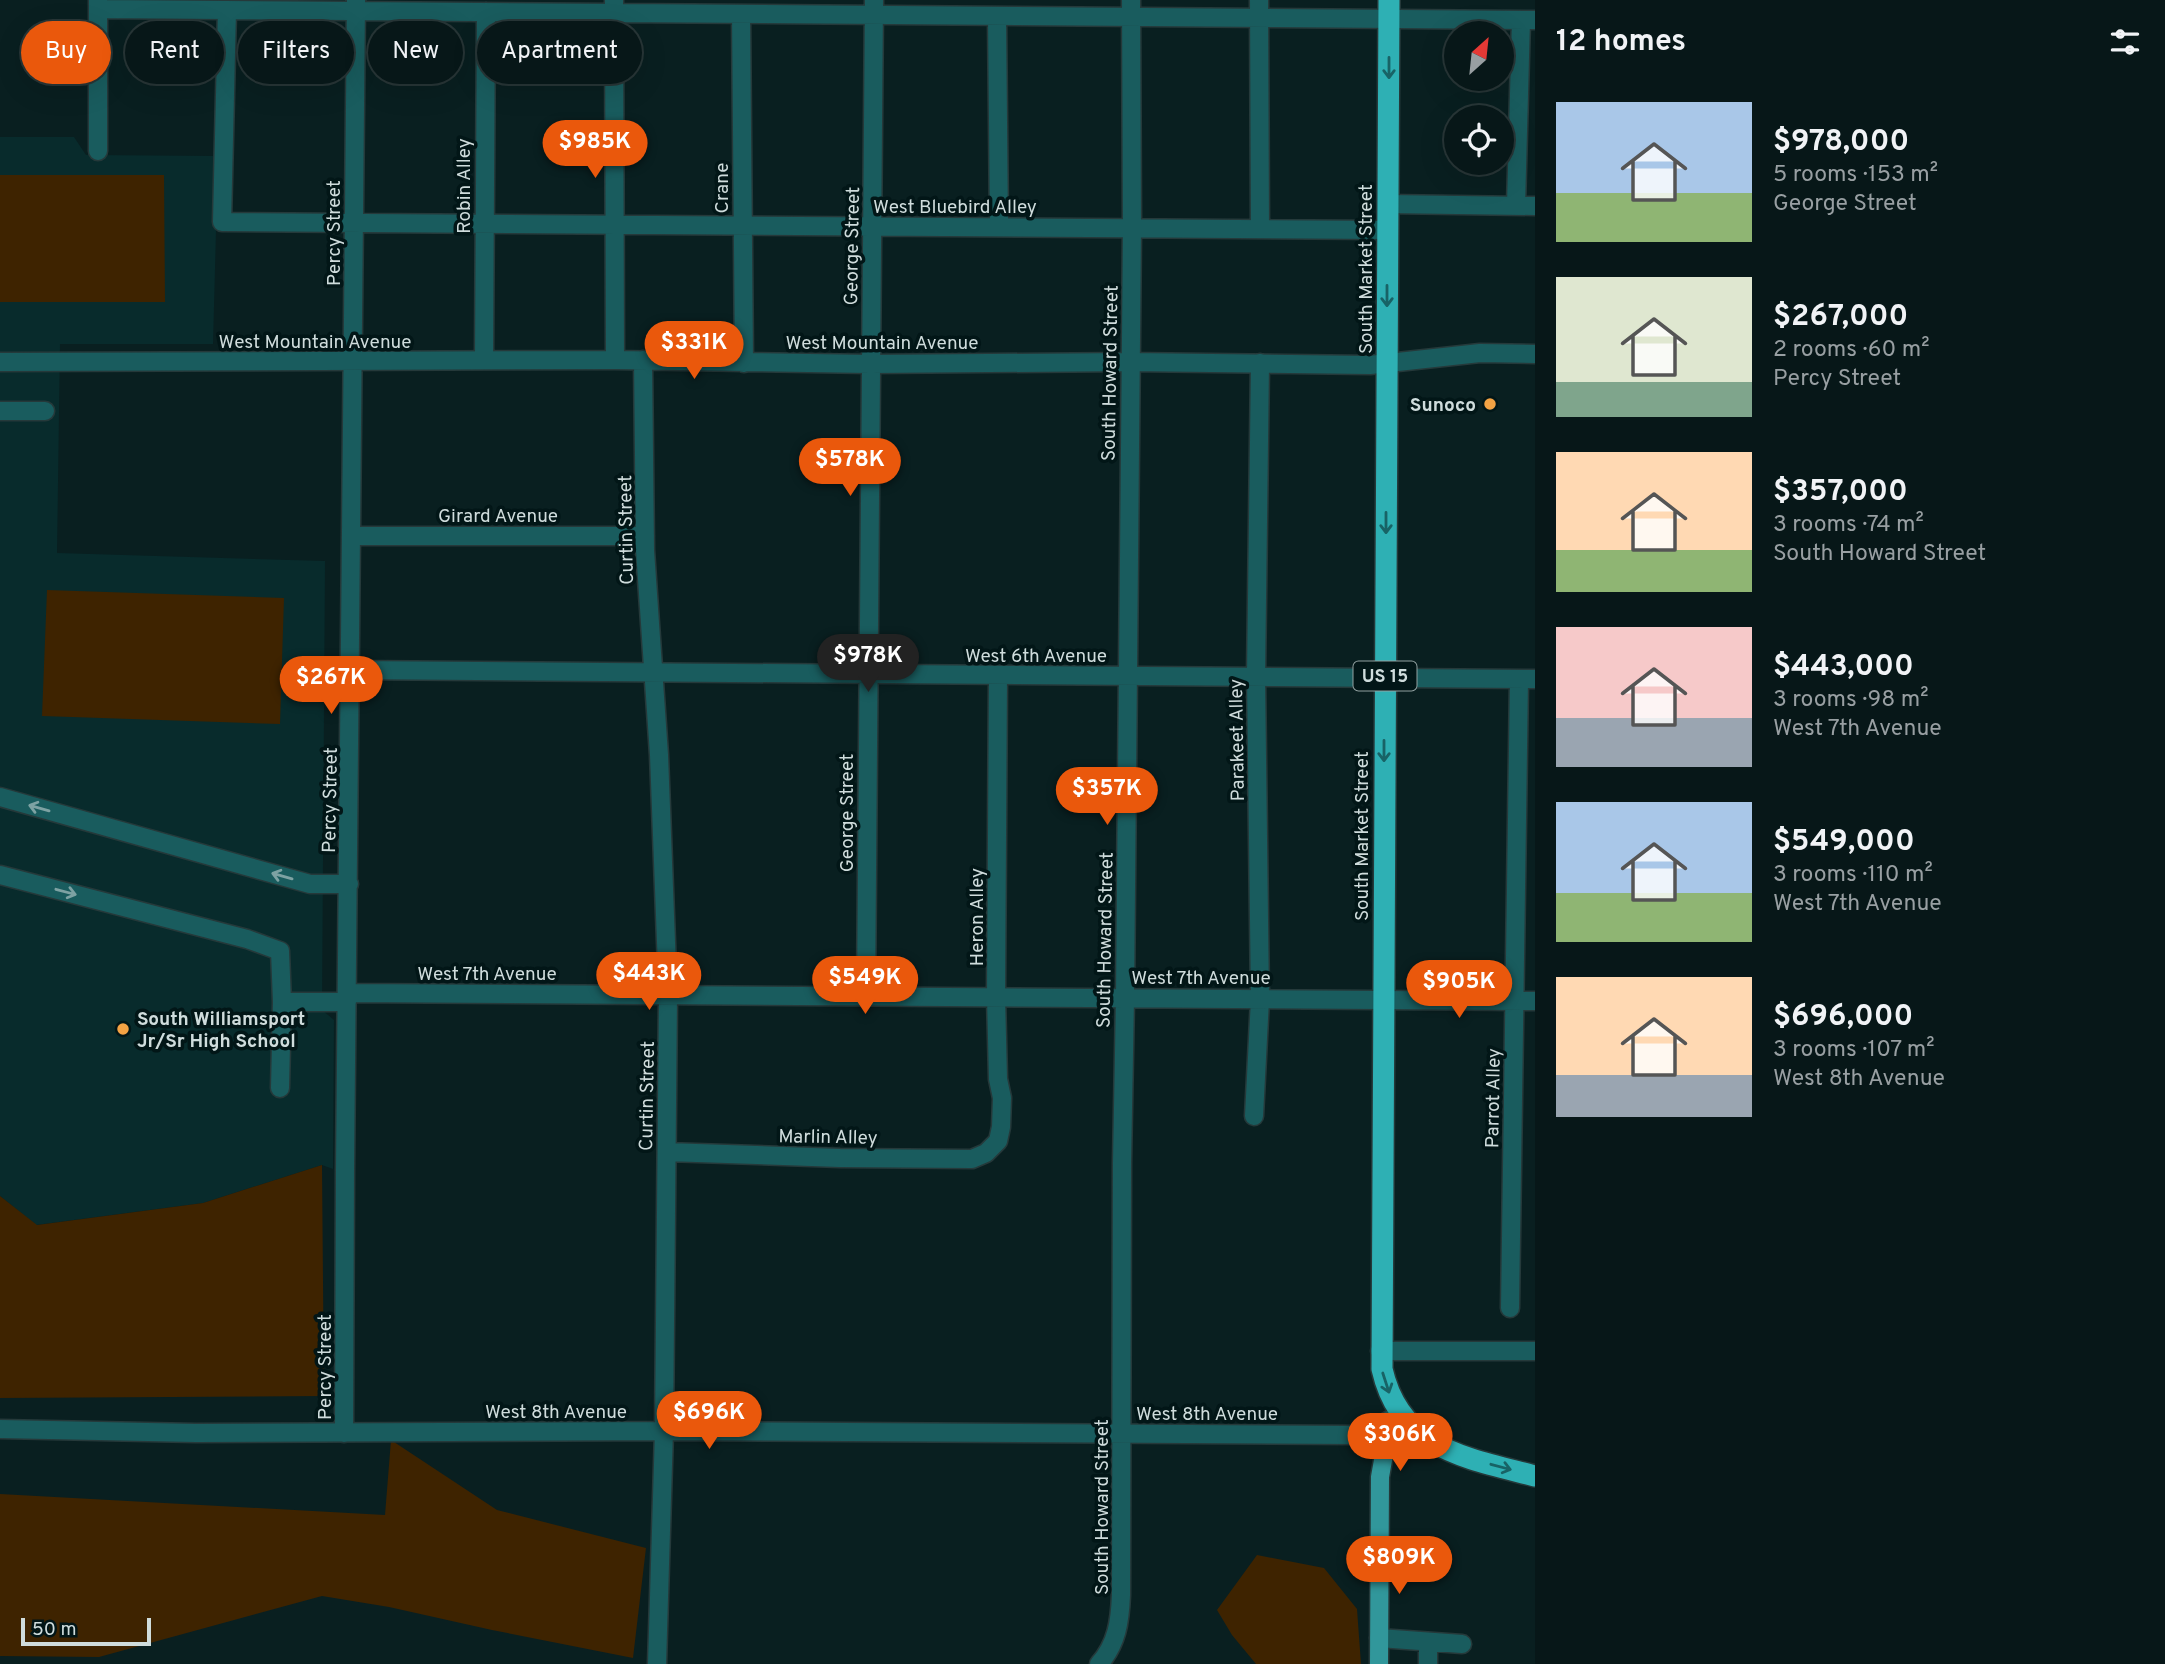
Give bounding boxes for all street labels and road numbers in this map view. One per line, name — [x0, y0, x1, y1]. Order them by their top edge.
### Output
street label: Robin Alley — [453, 138, 477, 234]
street label: Crane — [711, 163, 735, 213]
street label: Percy Street — [323, 180, 347, 286]
street label: South Market Street — [1355, 184, 1379, 354]
street label: George Street — [840, 187, 866, 306]
street label: West Bluebird Alley — [873, 196, 1037, 220]
street label: South Howard Street — [1097, 285, 1125, 461]
street label: West Mountain Avenue — [219, 331, 411, 355]
street label: West Mountain Avenue — [786, 332, 978, 356]
street label: Curtin Street — [614, 475, 640, 585]
street label: Girard Avenue — [438, 505, 558, 529]
street label: West 6th Avenue — [965, 645, 1107, 669]
road number: US 15 — [1354, 662, 1416, 690]
street label: Parakeet Alley — [1225, 678, 1251, 801]
street label: Percy Street — [318, 747, 344, 853]
street label: South Market Street — [1351, 751, 1375, 921]
street label: George Street — [836, 754, 860, 872]
street label: South Howard Street — [1092, 852, 1120, 1028]
street label: Heron Alley — [966, 868, 990, 966]
street label: West 7th Avenue — [417, 963, 557, 987]
street label: West 7th Avenue — [1131, 967, 1271, 991]
street label: Curtin Street — [635, 1041, 661, 1151]
street label: Parrot Alley — [1481, 1048, 1507, 1148]
street label: Marlin Alley — [778, 1125, 878, 1151]
street label: Percy Street — [314, 1314, 338, 1420]
street label: West 8th Avenue — [485, 1401, 627, 1425]
street label: West 8th Avenue — [1136, 1403, 1278, 1427]
street label: South Howard Street — [1091, 1419, 1115, 1595]

